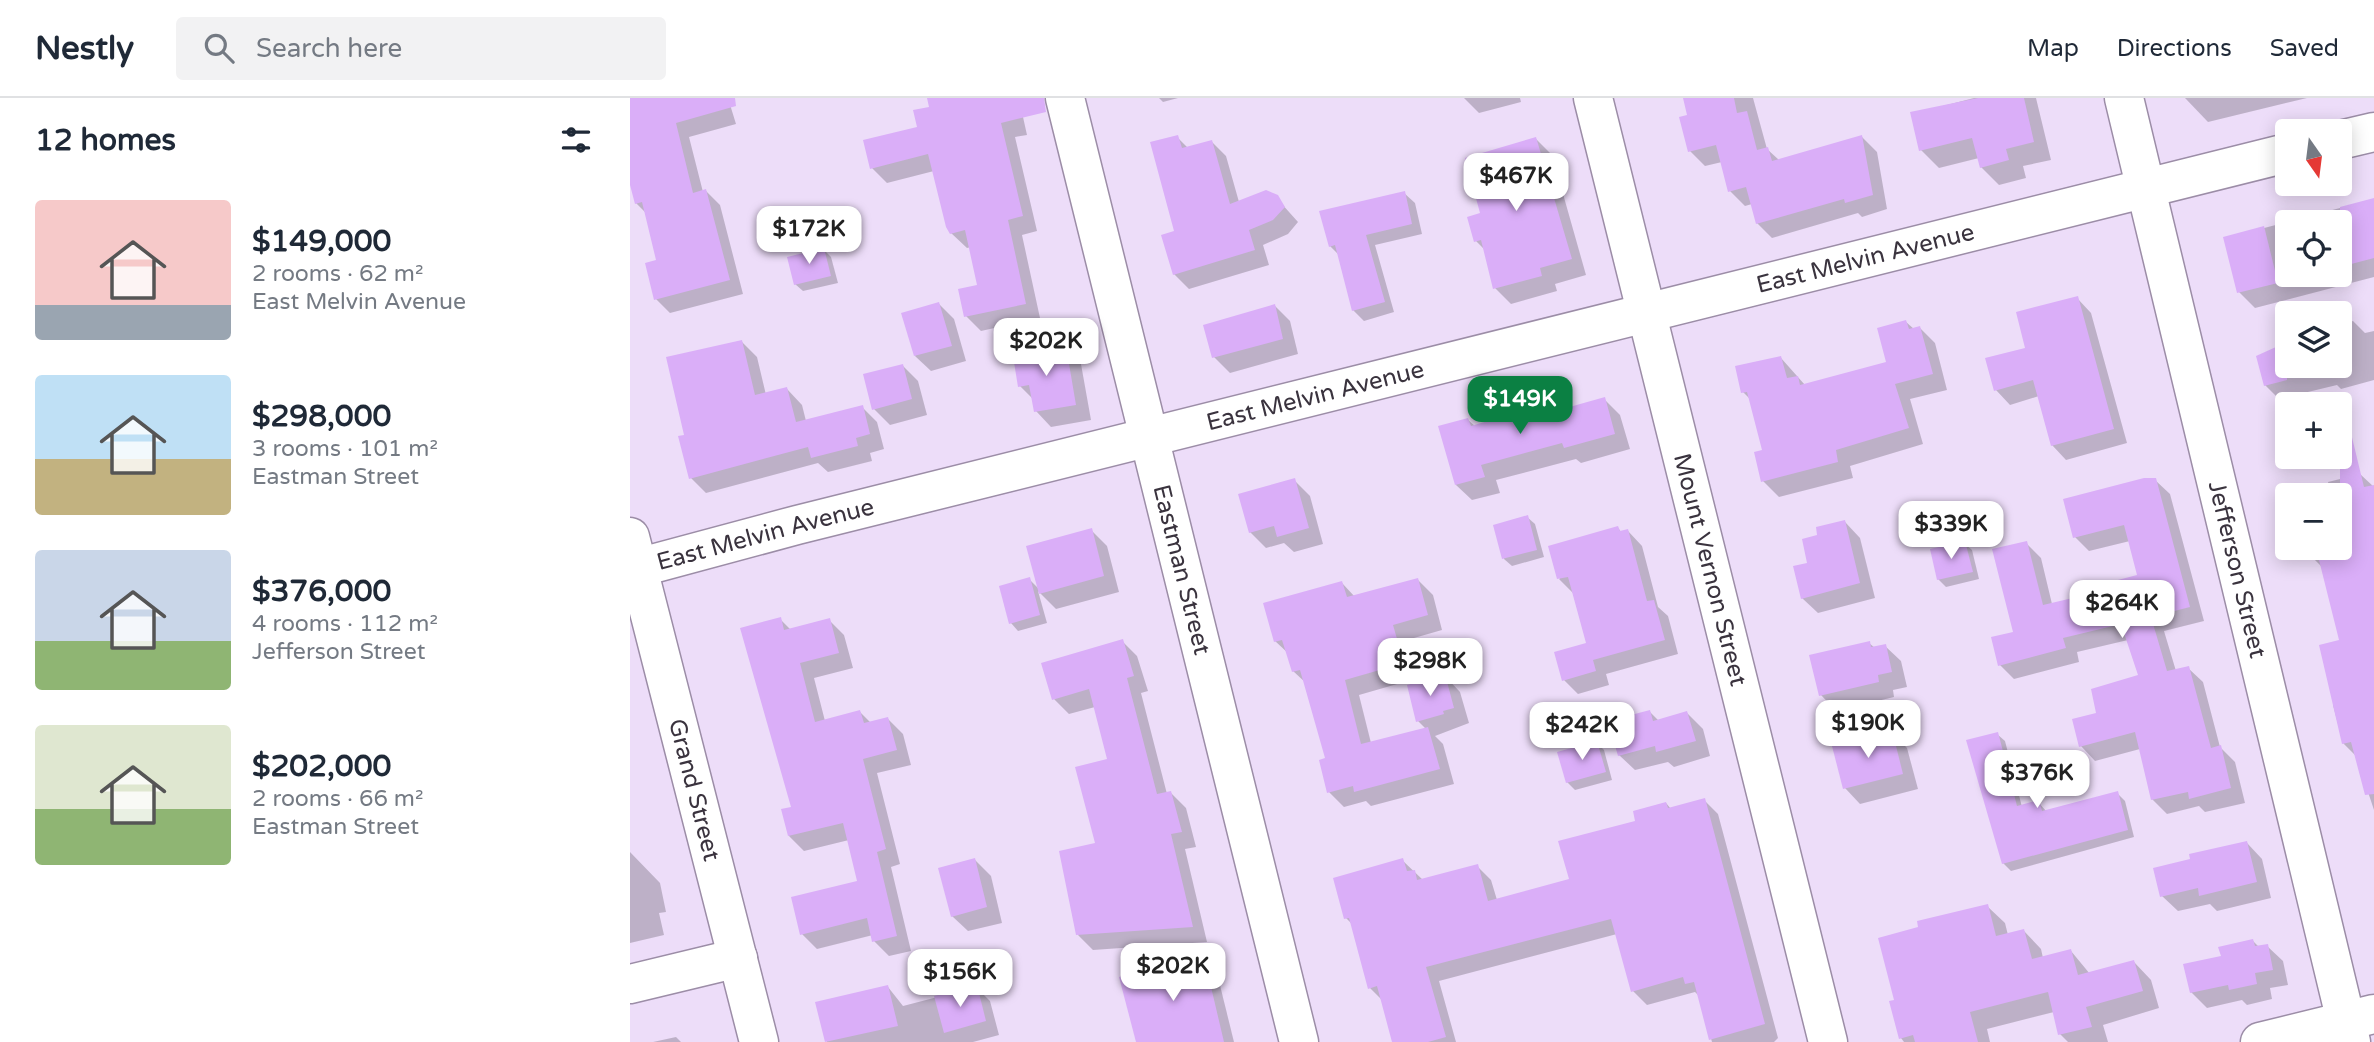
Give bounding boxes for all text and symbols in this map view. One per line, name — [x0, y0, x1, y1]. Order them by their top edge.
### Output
search box — [176, 17, 666, 80]
text: Nestly — [35, 29, 134, 68]
icon: search — [200, 29, 238, 67]
text: Search here — [256, 33, 402, 64]
text: Map — [2027, 34, 2079, 63]
text: Directions — [2117, 34, 2232, 63]
text: Saved — [2270, 34, 2339, 63]
north arrow — [2275, 119, 2352, 196]
map controls — [2275, 119, 2352, 560]
icon: filters — [557, 121, 595, 159]
text: 12 homes — [35, 122, 176, 159]
pin: $467K — [1467, 153, 1565, 213]
text: $467K — [1480, 162, 1552, 190]
pin: $172K — [760, 206, 858, 266]
button: locate — [2275, 210, 2352, 287]
text: $172K — [773, 215, 845, 243]
street label: East Melvin Avenue — [1753, 217, 1977, 299]
text: $149,000 — [252, 223, 391, 260]
icon: home — [91, 228, 175, 312]
text: 2 rooms · 62 m² — [252, 260, 423, 288]
text: East Melvin Avenue — [252, 288, 466, 316]
button: layers — [2275, 301, 2352, 378]
pin: $202K — [997, 318, 1095, 378]
text: $202K — [1010, 327, 1082, 355]
street label: East Melvin Avenue — [1203, 355, 1427, 437]
pin: $149K — [1471, 376, 1569, 436]
text: $149K — [1484, 385, 1556, 413]
button: + — [2275, 392, 2352, 469]
text: $298,000 — [252, 398, 391, 435]
icon: home — [91, 403, 175, 487]
text: 3 rooms · 101 m² — [252, 435, 438, 463]
street label: Mount Vernon Street — [1667, 450, 1753, 689]
text: Eastman Street — [252, 463, 419, 491]
street label: Jefferson Street — [2202, 478, 2273, 661]
street label: Eastman Street — [1147, 482, 1217, 658]
button: − — [2275, 483, 2352, 560]
street label: East Melvin Avenue — [654, 492, 877, 577]
pin: $339K — [1902, 502, 2000, 561]
text: $339K — [1915, 510, 1987, 538]
text: $376,000 — [252, 573, 391, 610]
icon: home — [91, 578, 175, 662]
pin: $264K — [2073, 580, 2171, 640]
text: $264K — [2086, 589, 2158, 617]
text: 4 rooms · 112 m² — [252, 610, 438, 638]
text: Jefferson Street — [252, 638, 425, 666]
pin: $298K — [1381, 638, 1479, 698]
text: $298K — [1394, 647, 1466, 675]
pin: $190K — [1819, 700, 1917, 760]
pin: $242K — [1533, 702, 1631, 762]
text: $190K — [1832, 709, 1904, 737]
text: $242K — [1546, 711, 1618, 739]
street label: Grand Street — [663, 716, 727, 864]
text: $202,000 — [252, 748, 391, 785]
pin: $376K — [1988, 750, 2086, 810]
icon: home — [91, 753, 175, 837]
text: $376K — [2001, 759, 2073, 787]
text: 2 rooms · 66 m² — [252, 785, 423, 813]
text: Eastman Street — [252, 813, 419, 841]
pin: $202K — [1124, 944, 1222, 1003]
pin: $156K — [911, 950, 1009, 1009]
text: $202K — [1137, 952, 1209, 980]
text: $156K — [924, 958, 996, 986]

